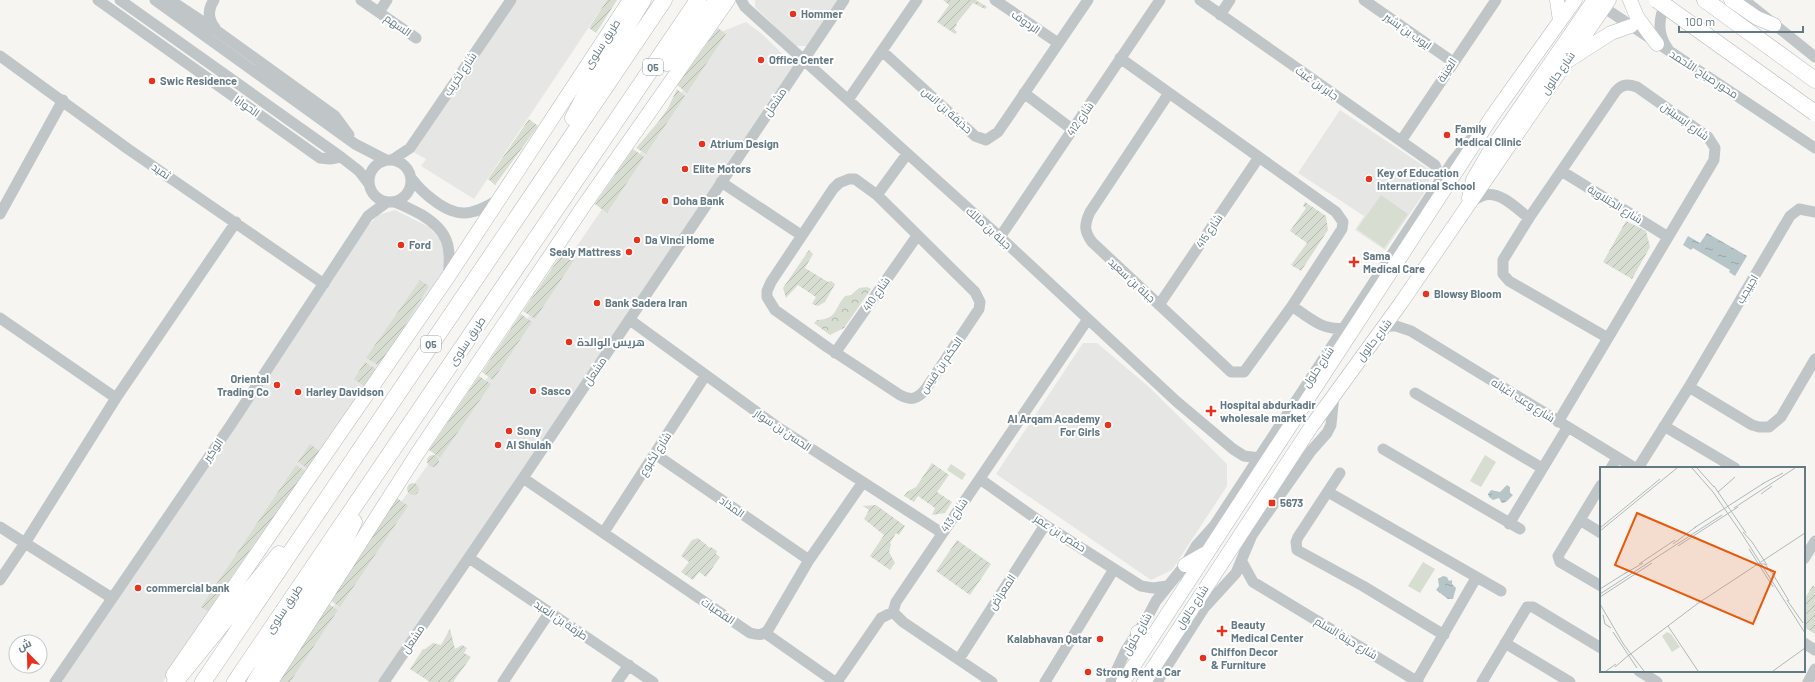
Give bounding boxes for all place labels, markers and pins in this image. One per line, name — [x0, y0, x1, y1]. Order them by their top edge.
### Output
place label: Hommer — [801, 7, 843, 20]
marker: Hommer — [788, 9, 798, 19]
place label: Office Center — [769, 53, 834, 66]
marker: Office Center — [756, 55, 766, 65]
place label: Swic Residence — [160, 74, 237, 87]
marker: Swic Residence — [147, 76, 157, 86]
place label: Family Medical Clinic — [1455, 122, 1521, 148]
marker: Family Medical Clinic — [1442, 130, 1452, 140]
place label: Atrium Design — [710, 137, 779, 150]
marker: Atrium Design — [697, 139, 707, 149]
place label: Elite Motors — [693, 162, 751, 175]
marker: Elite Motors — [680, 164, 690, 174]
place label: Key of Education International School — [1377, 166, 1475, 192]
marker: Key of Education International School — [1364, 174, 1374, 184]
place label: Doha Bank — [673, 194, 725, 207]
marker: Doha Bank — [660, 196, 670, 206]
place label: Da Vinci Home — [645, 233, 715, 246]
marker: Da Vinci Home — [632, 235, 642, 245]
place label: Ford — [409, 238, 431, 251]
marker: Ford — [396, 240, 406, 250]
place label: Sealy Mattress — [549, 245, 621, 258]
marker: Sealy Mattress — [624, 247, 634, 257]
place label: Sama Medical Care — [1363, 249, 1425, 275]
marker: Sama Medical Care — [1348, 256, 1360, 268]
place label: Blowsy Bloom — [1434, 287, 1501, 300]
marker: Blowsy Bloom — [1421, 289, 1431, 299]
place label: Bank Sadera Iran — [605, 296, 687, 309]
marker: Bank Sadera Iran — [592, 298, 602, 308]
place label: هريس الوالدة — [577, 335, 645, 350]
marker: هريس الوالدة — [564, 337, 574, 347]
place label: Oriental Trading Co — [217, 372, 269, 398]
marker: Oriental Trading Co — [272, 380, 282, 390]
place label: Sasco — [541, 384, 571, 397]
place label: Harley Davidson — [306, 385, 384, 398]
marker: Sasco — [528, 386, 538, 396]
marker: Harley Davidson — [293, 387, 303, 397]
place label: Hospital abdurkadir wholesale market — [1220, 398, 1316, 424]
marker: Hospital abdurkadir wholesale market — [1205, 405, 1217, 417]
place label: Al Arqam Academy For Girls — [1007, 412, 1100, 438]
marker: Al Arqam Academy For Girls — [1103, 420, 1113, 430]
place label: Sony — [517, 424, 541, 437]
marker: Sony — [504, 426, 514, 436]
place label: Al Shulah — [506, 438, 551, 451]
marker: Al Shulah — [493, 440, 503, 450]
place label: 5673 — [1280, 496, 1303, 509]
marker: 5673 — [1267, 498, 1277, 508]
place label: commercial bank — [146, 581, 230, 594]
marker: commercial bank — [133, 583, 143, 593]
place label: Beauty Medical Center — [1231, 618, 1304, 644]
marker: Beauty Medical Center — [1216, 625, 1228, 637]
place label: Kalabhavan Qatar — [1007, 632, 1093, 645]
marker: Kalabhavan Qatar — [1095, 634, 1105, 644]
place label: Chiffon Decor & Furniture — [1211, 645, 1279, 671]
marker: Chiffon Decor & Furniture — [1198, 653, 1208, 663]
place label: Strong Rent a Car — [1096, 665, 1182, 678]
marker: Strong Rent a Car — [1083, 667, 1093, 677]

